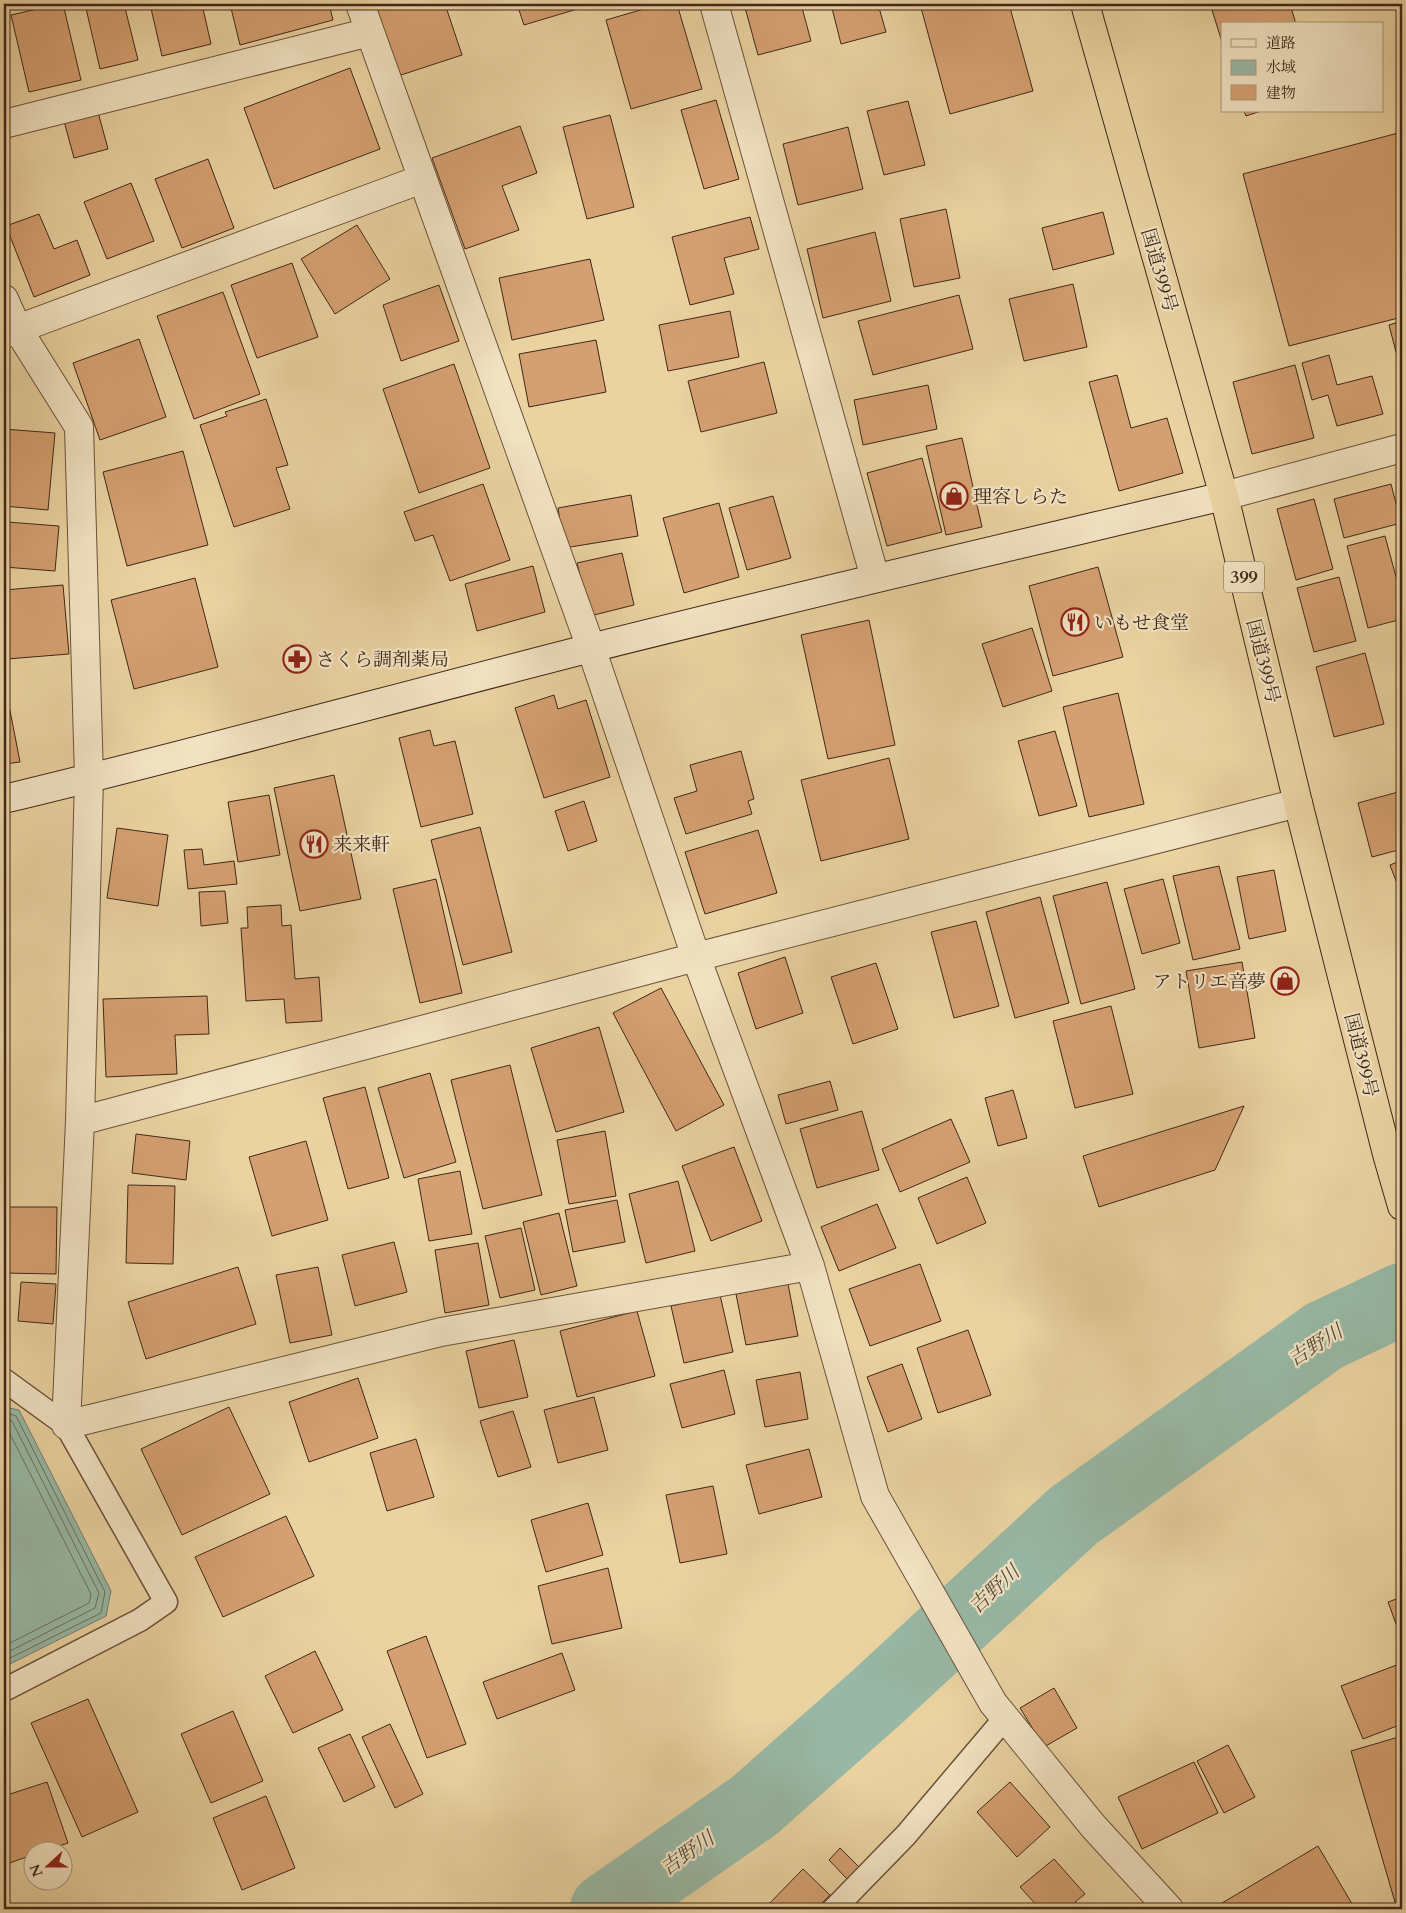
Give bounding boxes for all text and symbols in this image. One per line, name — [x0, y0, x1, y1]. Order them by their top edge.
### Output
legend — [1221, 22, 1384, 112]
text: 道路 — [1266, 33, 1296, 53]
text: 水域 — [1266, 57, 1296, 77]
text: 建物 — [1266, 83, 1296, 103]
street label: 国道399号 — [1135, 225, 1183, 315]
shop icon: 理容しらた — [939, 481, 969, 511]
place label: 理容しらた — [973, 484, 1068, 510]
road number: 399 — [1224, 562, 1264, 592]
restaurant icon: いもせ食堂 — [1060, 607, 1090, 637]
place label: いもせ食堂 — [1094, 610, 1189, 636]
street label: 国道399号 — [1240, 616, 1286, 706]
pharmacy icon: さくら調剤薬局 — [282, 644, 312, 674]
place label: さくら調剤薬局 — [316, 647, 449, 673]
restaurant icon: 来来軒 — [299, 829, 329, 859]
place label: 来来軒 — [333, 832, 390, 858]
shop icon: アトリエ音夢 — [1270, 966, 1300, 996]
place label: アトリエ音夢 — [1152, 969, 1266, 995]
street label: 国道399号 — [1338, 1010, 1384, 1100]
water label: 吉野川 — [1283, 1317, 1350, 1373]
water label: 吉野川 — [963, 1558, 1027, 1620]
water label: 吉野川 — [655, 1824, 721, 1882]
north arrow — [22, 1840, 72, 1890]
text: N — [25, 1861, 47, 1880]

